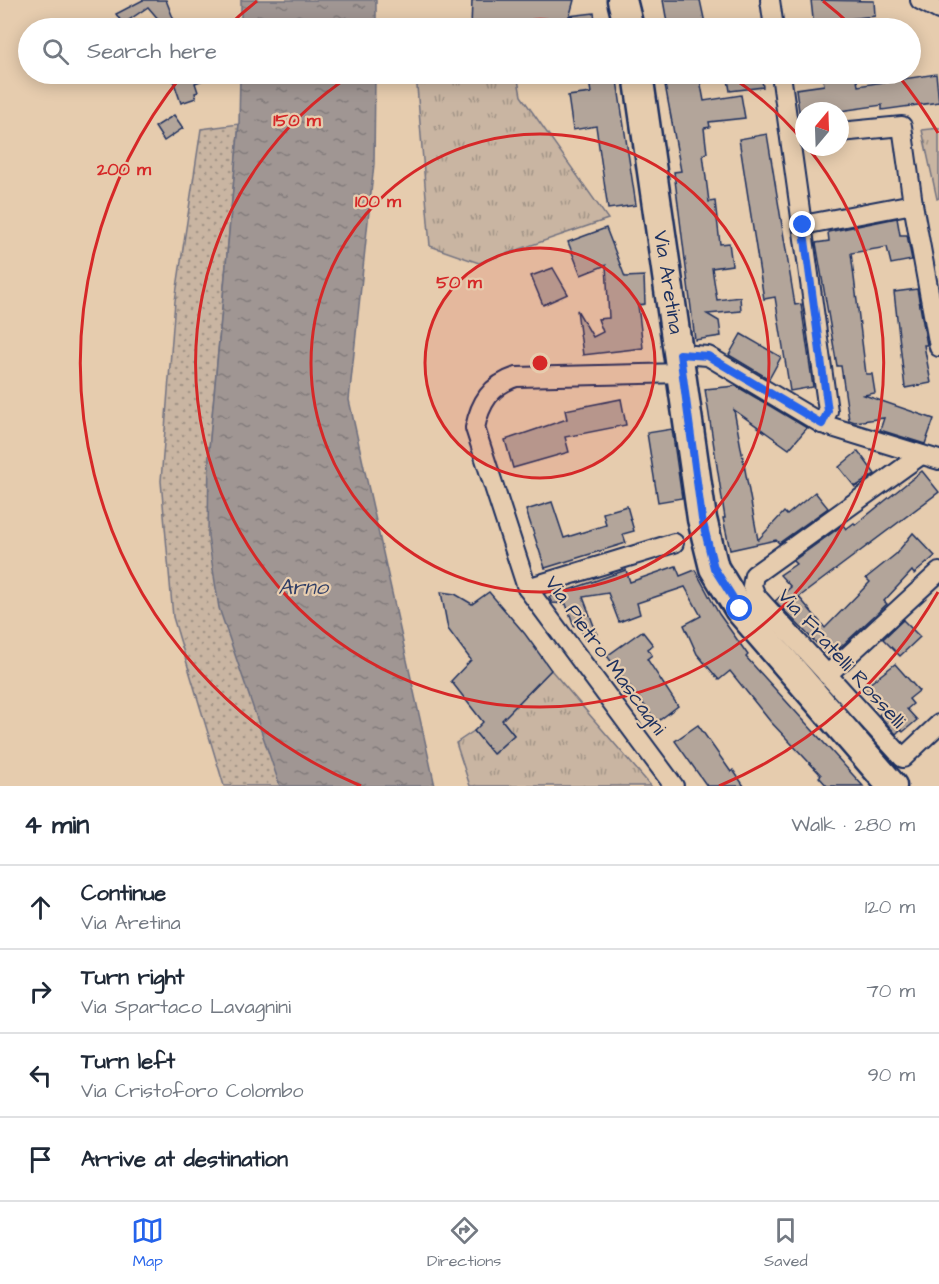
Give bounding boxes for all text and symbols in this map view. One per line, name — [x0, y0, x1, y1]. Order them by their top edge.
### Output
search box — [18, 18, 921, 84]
icon: search — [39, 35, 72, 68]
text: Search here — [87, 36, 217, 67]
north arrow — [795, 102, 849, 156]
text: 150 m — [273, 108, 322, 133]
text: 200 m — [96, 157, 152, 182]
text: 100 m — [355, 189, 402, 214]
route end — [789, 211, 815, 237]
street label: Via Aretina — [646, 228, 691, 336]
text: 50 m — [436, 270, 483, 295]
centre of rings — [530, 353, 550, 373]
street label: Via Pietro Mascagni — [536, 570, 673, 742]
water label: Arno — [278, 572, 329, 603]
street label: Via Fratelli Rosselli — [771, 582, 912, 735]
route start — [726, 595, 752, 621]
text: 4 min — [24, 807, 89, 843]
text: Walk · 280 m — [791, 811, 915, 839]
text: Continue — [81, 878, 166, 909]
icon: ahead — [24, 891, 57, 924]
text: 120 m — [865, 893, 915, 921]
text: Via Aretina — [81, 909, 181, 937]
text: Turn right — [81, 962, 184, 993]
icon: right — [24, 975, 57, 1008]
text: 70 m — [867, 977, 915, 1005]
text: Via Spartaco Lavagnini — [81, 993, 291, 1021]
text: Turn left — [81, 1046, 175, 1077]
icon: left — [24, 1059, 57, 1092]
text: 90 m — [867, 1061, 915, 1089]
text: Via Cristoforo Colombo — [81, 1077, 304, 1105]
icon: arrive — [24, 1143, 57, 1176]
text: Arrive at destination — [81, 1144, 288, 1175]
tab: Map — [131, 1214, 164, 1272]
tab: Directions — [427, 1214, 501, 1272]
tab: Saved — [764, 1214, 808, 1272]

